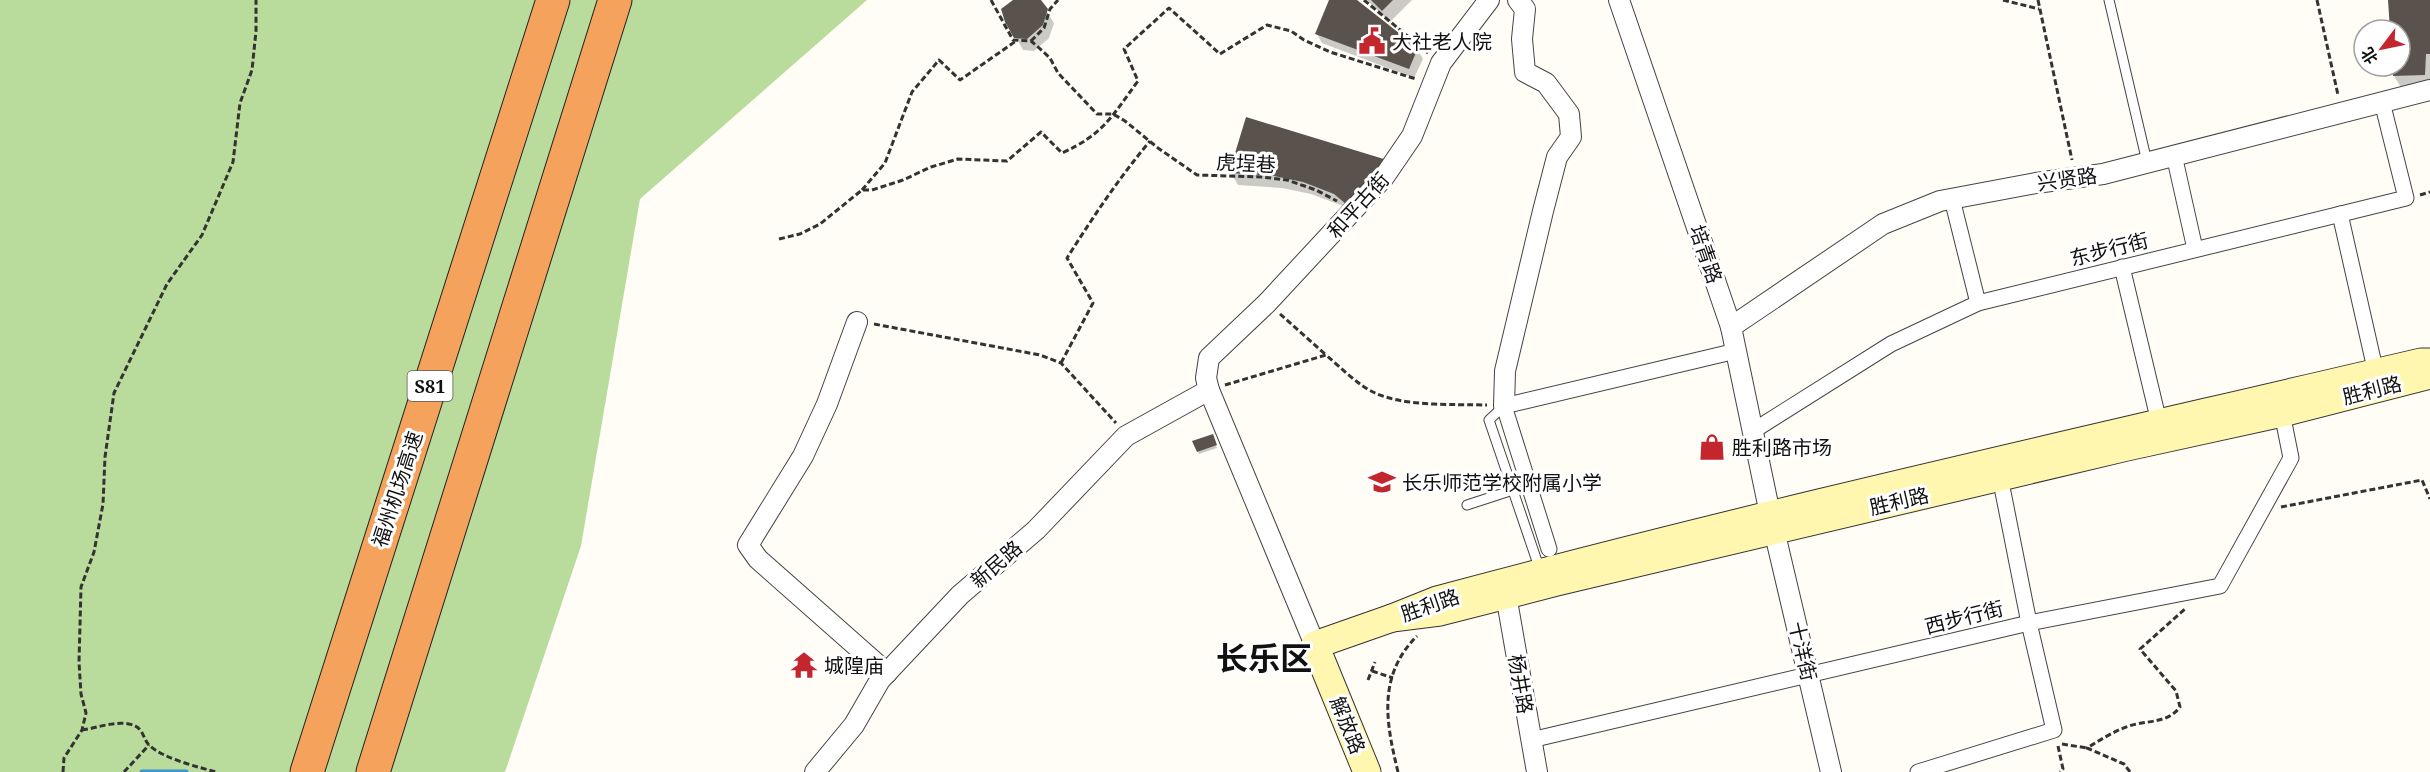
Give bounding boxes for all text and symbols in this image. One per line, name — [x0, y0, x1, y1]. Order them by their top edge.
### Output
north arrow — [2352, 18, 2412, 78]
public building icon: 大社老人院 — [1357, 26, 1387, 56]
place label: 大社老人院 — [1392, 28, 1492, 55]
text: 北 — [2356, 43, 2383, 69]
street label: 虎埕巷 — [1215, 148, 1277, 178]
street label: 兴贤路 — [2035, 161, 2099, 197]
street label: 和平古街 — [1321, 166, 1395, 244]
street label: 培青路 — [1683, 221, 1729, 287]
street label: 东步行街 — [2067, 226, 2151, 272]
street label: 胜利路 — [2340, 370, 2404, 410]
road number: S81 — [408, 371, 452, 401]
street label: 福州机场高速 — [366, 428, 428, 550]
shop icon: 胜利路市场 — [1697, 432, 1727, 462]
place label: 胜利路市场 — [1732, 434, 1832, 461]
school or university icon: 长乐师范学校附属小学 — [1367, 467, 1397, 497]
place label: 长乐师范学校附属小学 — [1402, 469, 1602, 496]
street label: 胜利路 — [1867, 481, 1931, 521]
street label: 新民路 — [965, 534, 1027, 594]
street label: 胜利路 — [1397, 582, 1463, 628]
street label: 西步行街 — [1922, 594, 2006, 640]
street label: 十洋街 — [1783, 619, 1823, 683]
district label: 长乐区 — [1216, 636, 1312, 679]
temple icon: 城隍庙 — [789, 650, 819, 680]
place label: 城隍庙 — [824, 652, 884, 679]
street label: 杨井路 — [1502, 652, 1540, 716]
street label: 解放路 — [1324, 692, 1372, 758]

